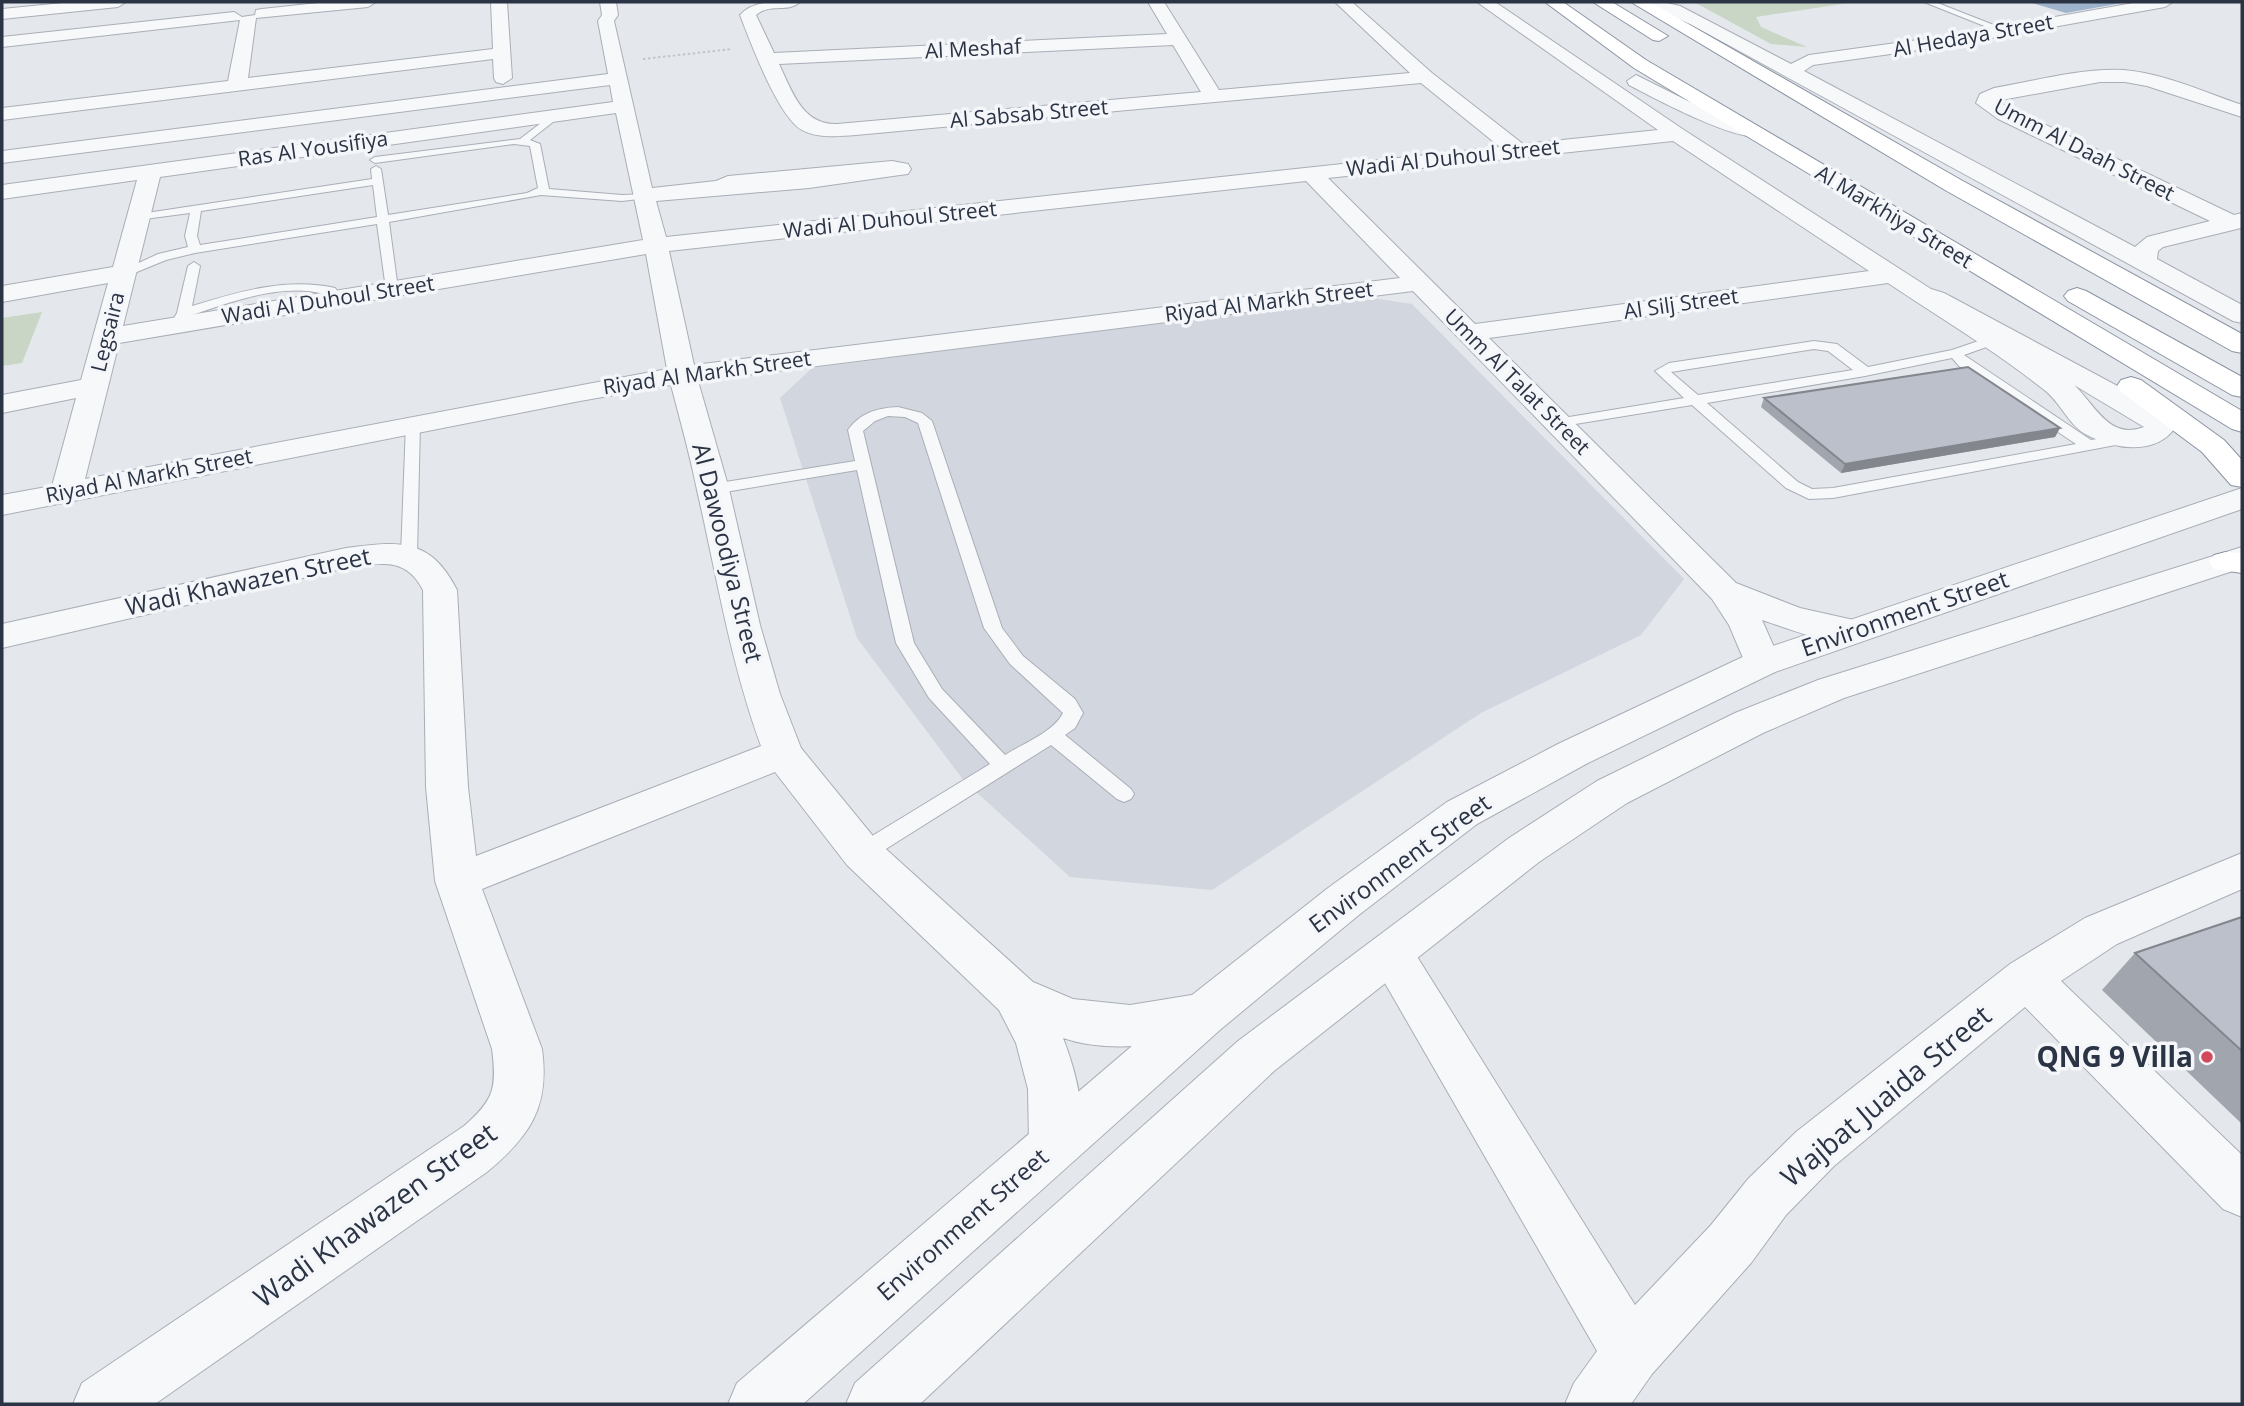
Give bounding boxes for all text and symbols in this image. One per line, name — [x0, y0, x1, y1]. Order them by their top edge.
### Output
street label: Al Hedaya Street — [1891, 7, 2055, 63]
street label: Al Meshaf — [924, 31, 1024, 65]
street label: Umm Al Daah Street — [1989, 91, 2180, 207]
street label: Al Sabsab Street — [949, 92, 1109, 134]
street label: Ras Al Yousifiya — [236, 124, 390, 172]
street label: Wadi Al Duhoul Street — [1345, 132, 1561, 182]
street label: Al Markhiya Street — [1811, 158, 1978, 274]
street label: Wadi Al Duhoul Street — [782, 194, 998, 244]
street label: Wadi Al Duhoul Street — [220, 268, 436, 330]
street label: Riyad Al Markh Street — [1163, 274, 1375, 328]
street label: Al Silj Street — [1622, 281, 1740, 325]
street label: Legsaira — [84, 289, 130, 375]
street label: Umm Al Talat Street — [1439, 302, 1597, 460]
street label: Riyad Al Markh Street — [601, 344, 813, 400]
street label: Al Dawoodiya Street — [685, 439, 772, 666]
street label: Riyad Al Markh Street — [43, 441, 255, 509]
street label: Wadi Khawazen Street — [122, 538, 373, 623]
street label: Environment Street — [1796, 562, 2013, 664]
street label: Environment Street — [1302, 786, 1497, 940]
street label: Wajbat Juaida Street — [1772, 996, 1999, 1195]
place label: QNG 9 Villa — [2036, 1037, 2193, 1075]
marker: QNG 9 Villa — [2199, 1049, 2215, 1065]
street label: Wadi Khawazen Street — [245, 1113, 504, 1315]
street label: Environment Street — [869, 1140, 1055, 1308]

